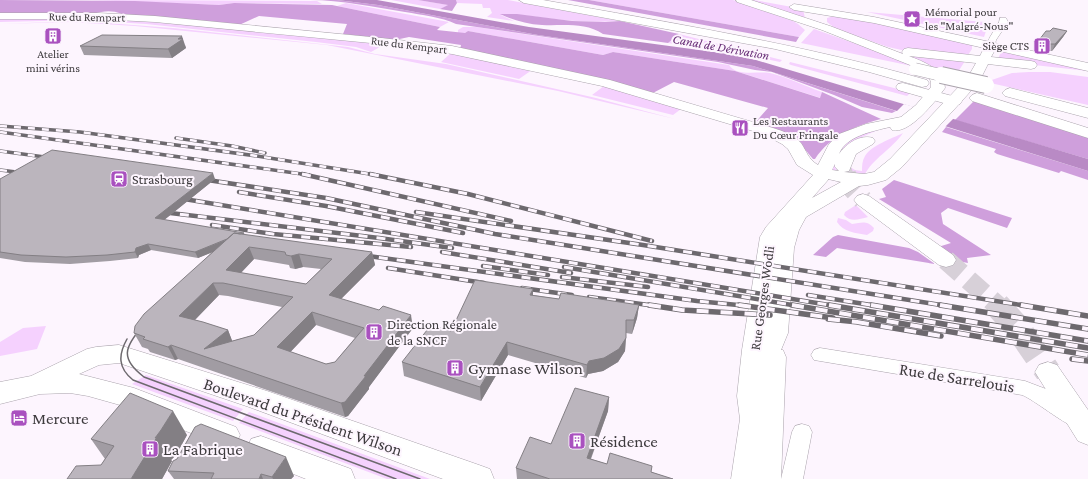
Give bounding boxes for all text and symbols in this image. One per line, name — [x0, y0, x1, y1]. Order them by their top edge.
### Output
place label: Mémorial pour les "Malgré-Nous" — [925, 5, 1013, 33]
street label: Rue du Rempart — [48, 9, 127, 25]
place icon: Mémorial pour les "Malgré-Nous" — [902, 9, 922, 29]
building icon: Atelier mini vérins — [43, 26, 63, 46]
water label: Canal de Dérivation — [671, 31, 771, 63]
street label: Rue du Rempart — [370, 33, 449, 57]
building icon: Siège CTS — [1032, 36, 1052, 56]
place label: Siège CTS — [982, 39, 1029, 53]
place label: Atelier mini vérins — [26, 47, 80, 75]
place label: Les Restaurants Du Cœur Fringale — [753, 114, 838, 142]
restaurant icon: Les Restaurants Du Cœur Fringale — [730, 118, 750, 138]
station icon: Strasbourg — [109, 169, 129, 189]
place label: Strasbourg — [132, 171, 193, 187]
street label: Rue Georges Wodli — [747, 244, 777, 351]
place label: Direction Régionale de la SNCF — [387, 316, 497, 348]
building icon: Direction Régionale de la SNCF — [364, 322, 384, 342]
building icon: Gymnase Wilson — [445, 358, 465, 378]
place label: Gymnase Wilson — [468, 359, 583, 378]
street label: Rue de Sarrelouis — [898, 360, 1016, 397]
street label: Boulevard du Président Wilson — [201, 374, 405, 460]
hotel icon: Mercure — [9, 408, 29, 428]
place label: Mercure — [32, 409, 88, 428]
building icon: Résidence — [567, 431, 587, 451]
place label: Résidence — [590, 432, 658, 451]
building icon: La Fabrique — [140, 439, 160, 459]
place label: La Fabrique — [163, 440, 243, 459]

